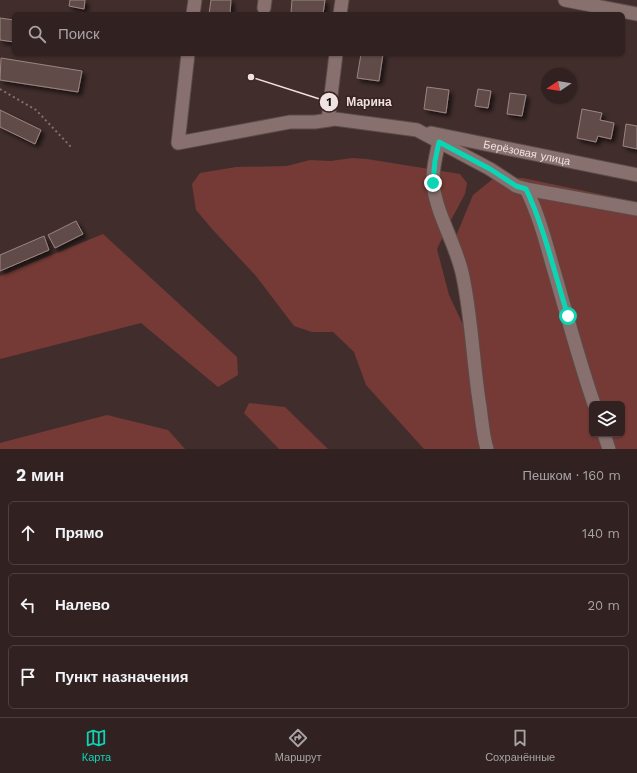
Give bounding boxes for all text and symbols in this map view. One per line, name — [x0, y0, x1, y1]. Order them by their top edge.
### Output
search box — [12, 12, 625, 56]
icon: search — [26, 23, 48, 45]
text: Поиск — [58, 25, 100, 43]
north arrow — [541, 68, 577, 104]
callout: Марина — [319, 90, 400, 114]
text: 1 — [326, 95, 332, 109]
text: Марина — [346, 95, 392, 109]
street label: Берёзовая улица — [482, 137, 573, 168]
route end — [424, 174, 442, 192]
route start — [559, 307, 577, 325]
map controls — [589, 401, 625, 437]
button: layers — [589, 401, 625, 437]
text: 2 мин — [16, 465, 64, 485]
text: Пешком · 160 m — [523, 468, 621, 483]
icon: ahead — [17, 522, 39, 544]
text: Прямо — [55, 524, 104, 542]
text: 140 m — [582, 526, 620, 541]
icon: left — [17, 594, 39, 616]
text: Налево — [55, 596, 110, 614]
text: 20 m — [588, 598, 620, 613]
icon: arrive — [17, 666, 39, 688]
text: Пункт назначения — [55, 668, 188, 686]
tab: Карта — [82, 727, 111, 764]
tab: Маршрут — [275, 727, 322, 764]
tab: Сохранённые — [485, 727, 555, 764]

